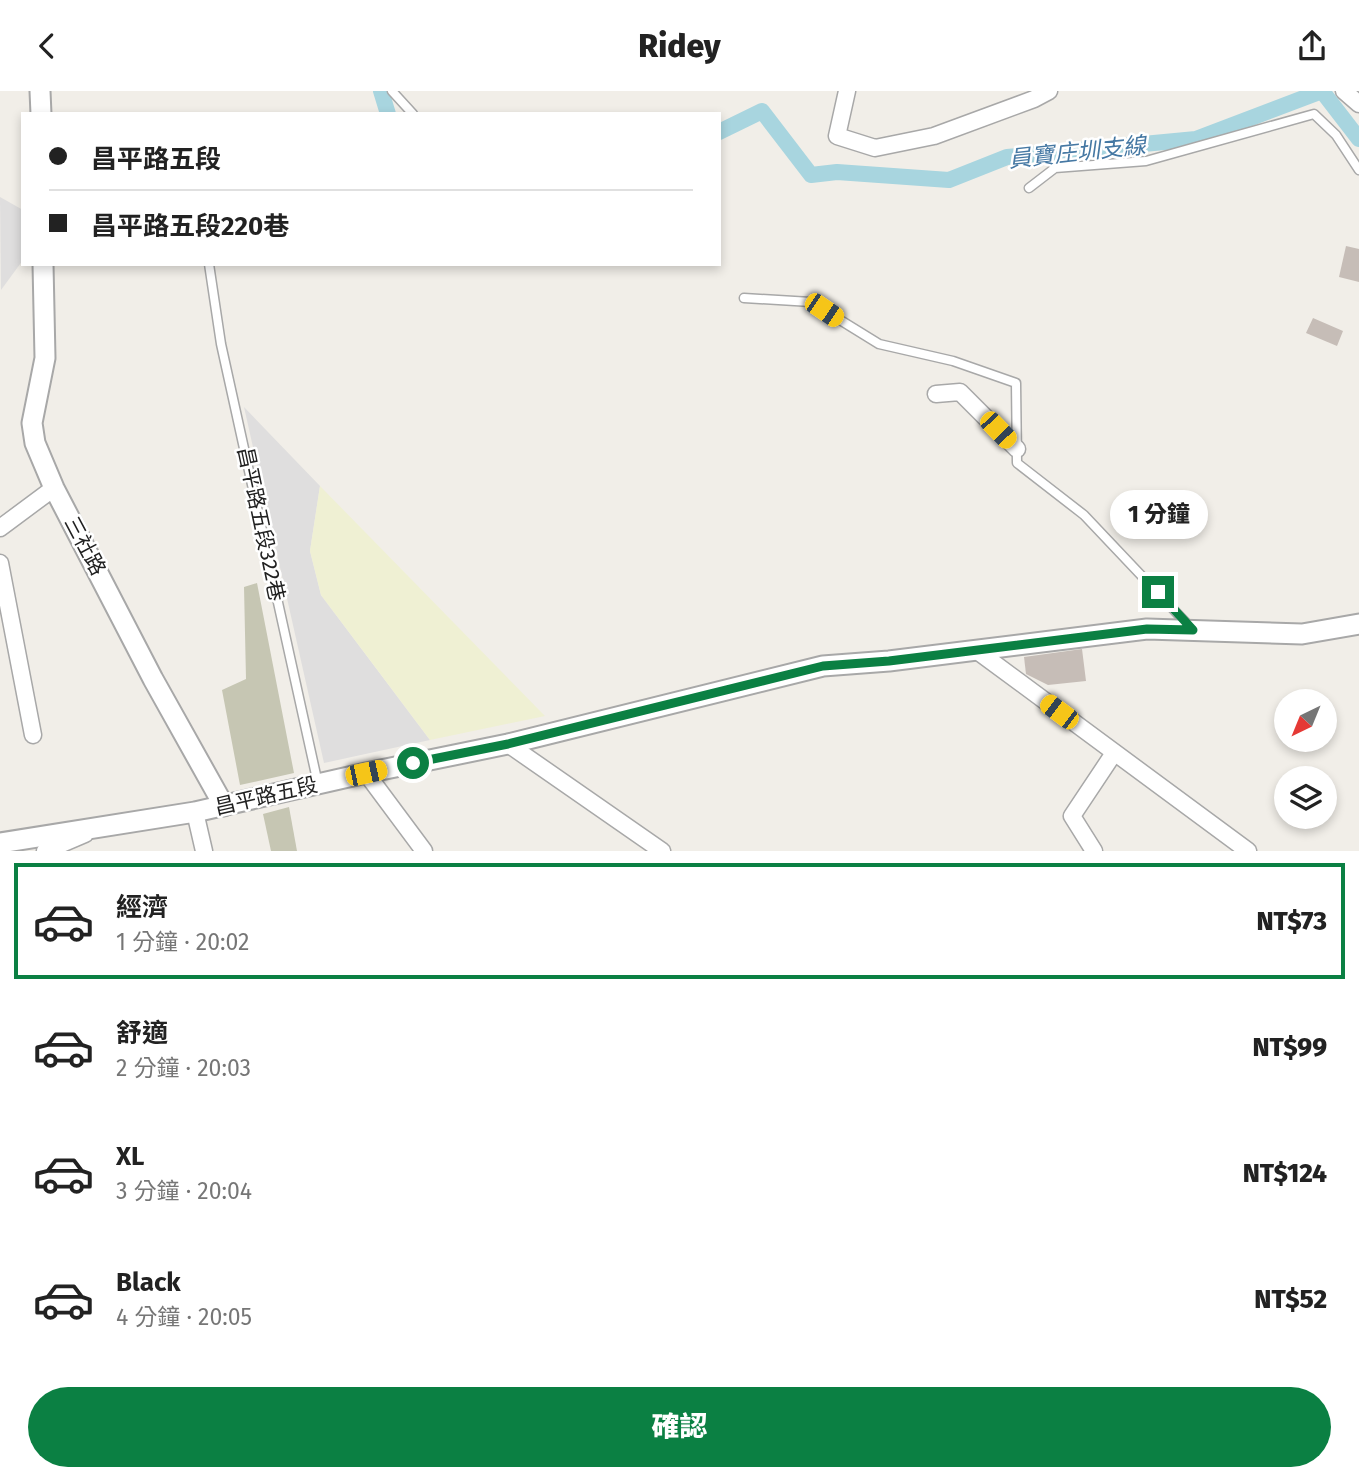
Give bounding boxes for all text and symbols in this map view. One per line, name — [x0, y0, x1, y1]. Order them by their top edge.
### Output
icon: back — [28, 27, 66, 65]
text: Ridey — [638, 27, 721, 65]
icon: share — [1293, 27, 1331, 65]
water label: 員寶庄圳支線 — [1007, 131, 1150, 173]
text: 昌平路五段 — [91, 144, 221, 175]
text: 昌平路五段220巷 — [91, 211, 289, 242]
car — [801, 290, 848, 330]
car — [976, 408, 1021, 452]
street label: 昌平路五段322巷 — [232, 444, 290, 604]
callout: 1 分鐘 — [1109, 491, 1207, 539]
text: 1 分鐘 — [1128, 500, 1190, 528]
street label: 三社路 — [59, 512, 111, 580]
route end — [1142, 576, 1174, 608]
north arrow — [1274, 689, 1337, 753]
map controls — [1274, 689, 1337, 829]
car — [1036, 691, 1083, 733]
route start — [397, 747, 429, 779]
car — [344, 758, 389, 788]
button: layers — [1274, 766, 1337, 829]
street label: 昌平路五段 — [212, 772, 320, 820]
icon: car — [32, 890, 95, 953]
text: 經濟 — [116, 892, 168, 923]
text: NT$73 — [1256, 906, 1327, 937]
text: 1 分鐘 · 20:02 — [116, 928, 249, 956]
icon: car — [32, 1016, 95, 1079]
text: 舒適 — [116, 1018, 168, 1049]
text: NT$99 — [1252, 1032, 1327, 1063]
text: 2 分鐘 · 20:03 — [116, 1054, 251, 1082]
text: XL — [116, 1141, 144, 1172]
icon: car — [32, 1142, 95, 1205]
text: NT$124 — [1243, 1158, 1327, 1189]
text: 3 分鐘 · 20:04 — [116, 1177, 252, 1205]
text: Black — [116, 1267, 181, 1298]
icon: car — [32, 1268, 95, 1331]
text: NT$52 — [1254, 1284, 1327, 1315]
text: 4 分鐘 · 20:05 — [116, 1303, 252, 1331]
button: 確認 — [28, 1387, 1331, 1467]

